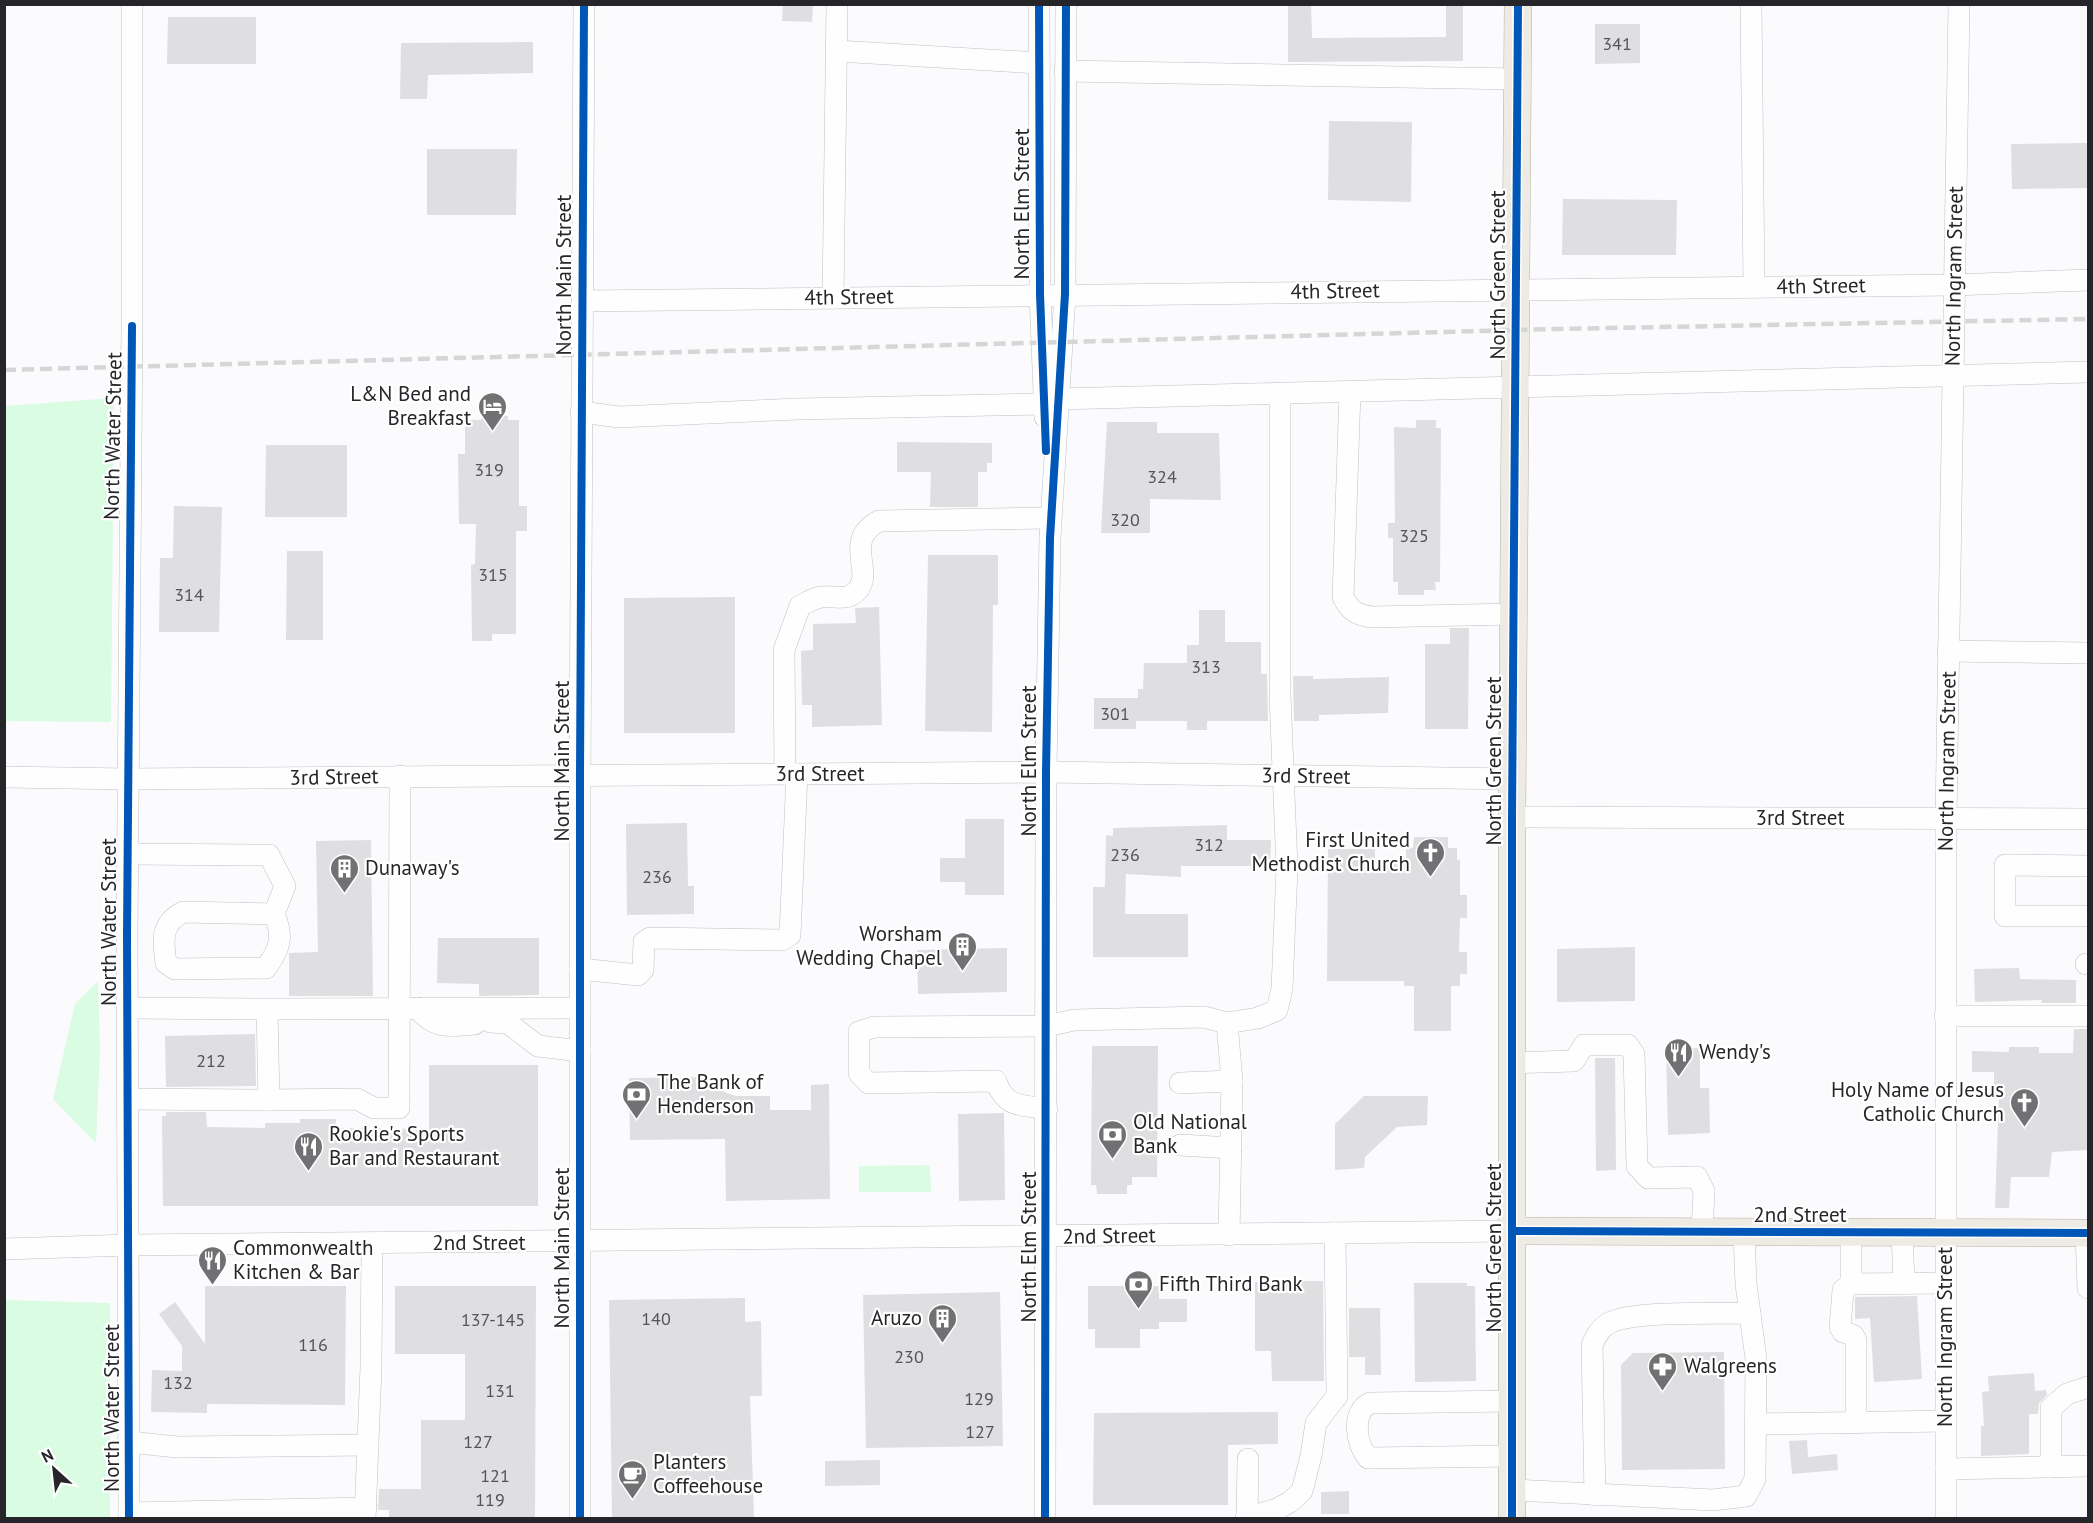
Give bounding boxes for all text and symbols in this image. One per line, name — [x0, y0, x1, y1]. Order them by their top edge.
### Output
house number: 341 — [1602, 32, 1632, 55]
street label: North Elm Street — [1008, 128, 1035, 280]
street label: North Ingram Street — [1938, 186, 1969, 366]
street label: North Green Street — [1484, 190, 1511, 360]
street label: North Main Street — [550, 195, 577, 355]
street label: 4th Street — [1776, 271, 1866, 300]
street label: 4th Street — [1290, 276, 1380, 305]
street label: 4th Street — [804, 282, 894, 311]
street label: North Water Street — [98, 352, 127, 520]
place label: L&N Bed and Breakfast — [350, 380, 471, 431]
hotel icon: L&N Bed and Breakfast — [476, 390, 508, 432]
house number: 319 — [474, 458, 504, 481]
house number: 324 — [1147, 465, 1177, 488]
house number: 320 — [1110, 508, 1140, 531]
house number: 325 — [1399, 524, 1429, 547]
house number: 315 — [478, 563, 508, 586]
house number: 314 — [174, 583, 204, 606]
house number: 313 — [1191, 655, 1221, 678]
street label: North Ingram Street — [1931, 671, 1962, 851]
street label: North Green Street — [1480, 676, 1507, 846]
street label: North Main Street — [548, 681, 575, 841]
street label: North Elm Street — [1015, 685, 1042, 837]
house number: 301 — [1100, 702, 1130, 725]
street label: 3rd Street — [775, 760, 865, 787]
street label: 3rd Street — [1261, 761, 1351, 790]
street label: 3rd Street — [289, 762, 379, 791]
street label: 3rd Street — [1755, 804, 1845, 831]
place label: First United Methodist Church — [1251, 826, 1410, 877]
house number: 312 — [1194, 833, 1224, 856]
church icon: First United Methodist Church — [1415, 836, 1447, 878]
street label: North Water Street — [95, 838, 122, 1006]
house number: 236 — [1110, 843, 1140, 866]
building icon: Dunaway's — [328, 852, 360, 894]
place label: Dunaway's — [365, 854, 460, 881]
house number: 236 — [642, 865, 672, 888]
place label: Worsham Wedding Chapel — [796, 920, 942, 971]
building icon: Worsham Wedding Chapel — [947, 930, 979, 972]
restaurant icon: Wendy's — [1662, 1036, 1694, 1078]
place label: Wendy's — [1699, 1038, 1771, 1065]
house number: 212 — [196, 1049, 226, 1072]
place label: The Bank of Henderson — [657, 1068, 765, 1119]
place label: Holy Name of Jesus Catholic Church — [1831, 1076, 2004, 1127]
bank icon: The Bank of Henderson — [620, 1078, 652, 1120]
church icon: Holy Name of Jesus Catholic Church — [2009, 1086, 2041, 1128]
place label: Old National Bank — [1133, 1108, 1247, 1159]
bank icon: Old National Bank — [1096, 1118, 1128, 1160]
place label: Rookie's Sports Bar and Restaurant — [329, 1120, 499, 1171]
restaurant icon: Rookie's Sports Bar and Restaurant — [292, 1130, 324, 1172]
street label: North Green Street — [1480, 1163, 1507, 1333]
street label: North Main Street — [548, 1168, 575, 1328]
street label: North Elm Street — [1015, 1171, 1042, 1323]
street label: 2nd Street — [1753, 1201, 1847, 1228]
street label: 2nd Street — [1062, 1221, 1156, 1250]
street label: 2nd Street — [432, 1229, 526, 1256]
place label: Commonwealth Kitchen & Bar — [233, 1234, 373, 1285]
restaurant icon: Commonwealth Kitchen & Bar — [196, 1244, 228, 1286]
street label: North Ingram Street — [1931, 1247, 1958, 1427]
bank icon: Fifth Third Bank — [1122, 1268, 1154, 1310]
place label: Fifth Third Bank — [1159, 1270, 1302, 1297]
building icon: Aruzo — [927, 1302, 959, 1344]
place label: Aruzo — [871, 1304, 922, 1331]
house number: 140 — [641, 1307, 671, 1330]
house number: 137-145 — [461, 1308, 525, 1331]
street label: North Water Street — [98, 1324, 125, 1492]
house number: 116 — [298, 1333, 328, 1356]
house number: 230 — [894, 1345, 924, 1368]
pharmacy icon: Walgreens — [1647, 1350, 1679, 1392]
place label: Walgreens — [1684, 1352, 1777, 1379]
house number: 132 — [163, 1371, 193, 1394]
house number: 131 — [485, 1379, 515, 1402]
house number: 129 — [964, 1387, 994, 1410]
house number: 127 — [965, 1420, 995, 1443]
house number: 127 — [463, 1430, 493, 1453]
north arrow — [24, 1439, 84, 1499]
text: N — [38, 1444, 56, 1467]
place label: Planters Coffeehouse — [653, 1448, 763, 1499]
cafe icon: Planters Coffeehouse — [616, 1458, 648, 1500]
house number: 121 — [480, 1464, 510, 1487]
house number: 119 — [475, 1488, 505, 1511]

